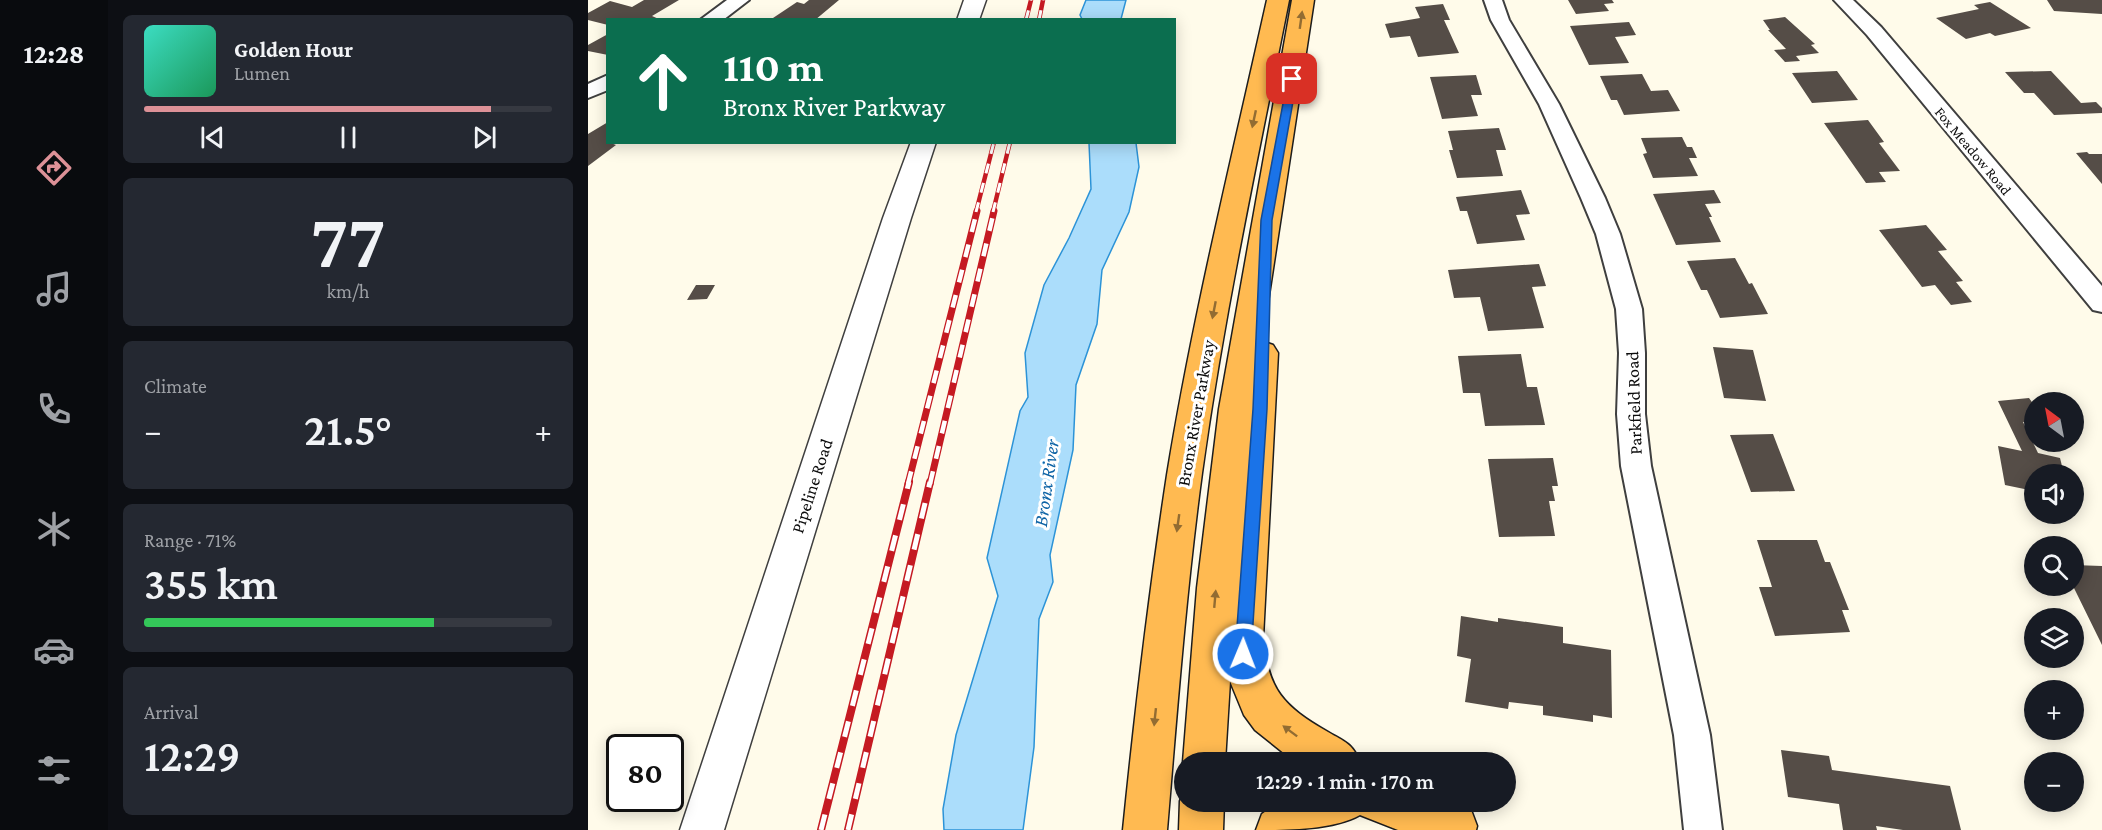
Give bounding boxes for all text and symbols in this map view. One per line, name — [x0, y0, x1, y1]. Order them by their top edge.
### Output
one-way arrow — [1297, 11, 1306, 30]
text: Golden Hour — [234, 37, 353, 62]
text: 12:28 — [24, 39, 84, 69]
icon: ahead — [624, 42, 702, 120]
text: 110 m — [723, 43, 824, 90]
pin — [1266, 53, 1317, 104]
text: Lumen — [234, 62, 290, 84]
icon: arrive — [1275, 62, 1308, 95]
text: Bronx River Parkway — [723, 92, 945, 122]
street label: Fox Meadow Road — [1932, 104, 2014, 198]
one-way arrow — [1249, 110, 1258, 129]
icon: previous — [196, 121, 229, 154]
icon: pause — [332, 121, 365, 154]
icon: next — [468, 121, 501, 154]
icon: directions — [33, 147, 75, 189]
text: 77 — [311, 197, 385, 284]
icon: music — [33, 268, 75, 310]
text: km/h — [326, 280, 370, 302]
one-way arrow — [1209, 301, 1218, 320]
street label: Bronx River Parkway — [1173, 338, 1219, 488]
street label: Parkfield Road — [1622, 350, 1646, 455]
text: Climate — [144, 375, 207, 397]
icon: phone — [33, 388, 75, 430]
north arrow — [2024, 392, 2084, 452]
map controls — [2024, 392, 2084, 812]
text: 21.5° — [304, 405, 392, 455]
text: − — [144, 412, 161, 449]
text: + — [535, 412, 552, 449]
street label: Pipeline Road — [787, 436, 837, 536]
water label: Bronx River — [1029, 437, 1063, 528]
button: sound — [2024, 464, 2084, 524]
icon: climate — [33, 508, 75, 550]
one-way arrow — [1173, 513, 1182, 532]
text: Range · 71% — [144, 529, 236, 551]
button: search — [2024, 536, 2084, 596]
text: 355 km — [144, 559, 278, 609]
one-way arrow — [1210, 589, 1220, 608]
button: layers — [2024, 608, 2084, 668]
position arrow — [1211, 622, 1275, 686]
icon: car — [33, 629, 75, 671]
button: + — [2024, 680, 2084, 740]
text: Arrival — [144, 701, 198, 723]
one-way arrow — [1150, 707, 1160, 726]
one-way arrow — [1282, 725, 1298, 737]
text: 12:29 — [144, 731, 240, 781]
speed limit sign: 80 — [606, 734, 684, 812]
icon: filters — [33, 749, 75, 791]
button: − — [2024, 752, 2084, 812]
text: 12:29 · 1 min · 170 m — [1256, 769, 1434, 794]

